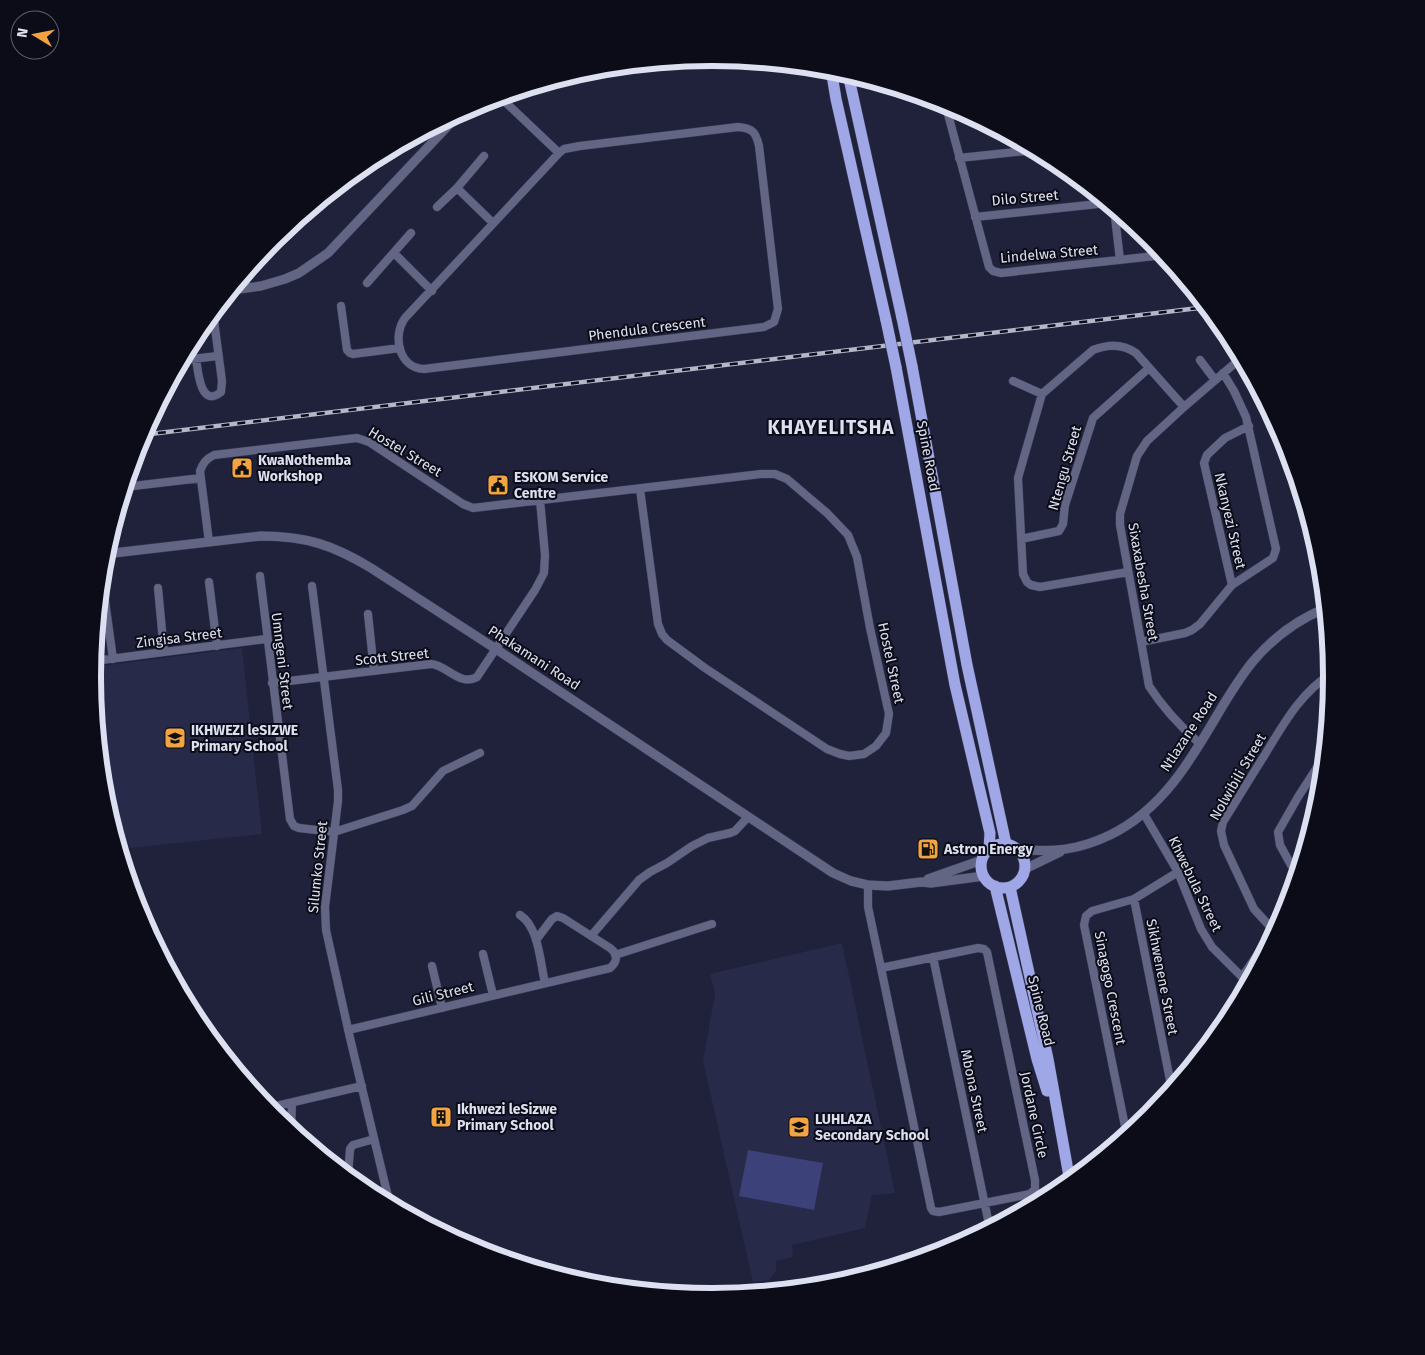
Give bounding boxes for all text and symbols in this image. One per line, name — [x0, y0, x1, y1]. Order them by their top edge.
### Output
north arrow — [10, 10, 60, 60]
text: N — [14, 27, 32, 39]
street label: Dilo Street — [991, 187, 1060, 209]
street label: Lindelwa Street — [999, 241, 1100, 267]
street label: Phendula Crescent — [587, 313, 707, 345]
district label: KHAYELITSHA — [767, 416, 895, 439]
street label: Spine Road — [913, 419, 943, 493]
street label: Hostel Street — [365, 423, 446, 481]
street label: Ntengu Street — [1045, 423, 1085, 512]
place label: KwaNothemba Workshop — [258, 452, 351, 485]
public building icon: KwaNothemba Workshop — [230, 456, 254, 480]
place label: ESKOM Service Centre — [514, 469, 609, 502]
street label: Nkanyezi Street — [1211, 471, 1250, 572]
public building icon: ESKOM Service Centre — [486, 473, 510, 497]
street label: Sixaxabesha Street — [1124, 521, 1162, 643]
street label: Umngeni Street — [268, 611, 297, 712]
street label: Hostel Street — [874, 621, 908, 706]
street label: Phakamani Road — [485, 622, 583, 694]
street label: Zingisa Street — [135, 624, 224, 652]
street label: Scott Street — [354, 645, 431, 669]
street label: Ntlazane Road — [1157, 689, 1221, 775]
place label: IKHWEZI leSIZWE Primary School — [191, 722, 298, 755]
school or university icon: IKHWEZI leSIZWE Primary School — [163, 726, 187, 750]
street label: Nolwibili Street — [1206, 730, 1270, 824]
street label: Silumko Street — [305, 819, 331, 914]
street label: Khwebula Street — [1165, 834, 1226, 935]
fuel station icon: Astron Energy — [916, 837, 940, 861]
place label: Astron Energy — [943, 841, 1033, 858]
street label: Sikhwenene Street — [1142, 917, 1182, 1037]
street label: Sinagogo Crescent — [1091, 930, 1130, 1047]
street label: Spine Road — [1024, 974, 1058, 1048]
street label: Gili Street — [411, 978, 476, 1010]
street label: Mbona Street — [957, 1048, 991, 1135]
street label: Jordane Circle — [1017, 1070, 1051, 1160]
place label: Ikhwezi leSizwe Primary School — [457, 1101, 557, 1134]
building icon: Ikhwezi leSizwe Primary School — [429, 1105, 453, 1129]
place label: LUHLAZA Secondary School — [815, 1111, 930, 1144]
school or university icon: LUHLAZA Secondary School — [787, 1115, 811, 1139]

